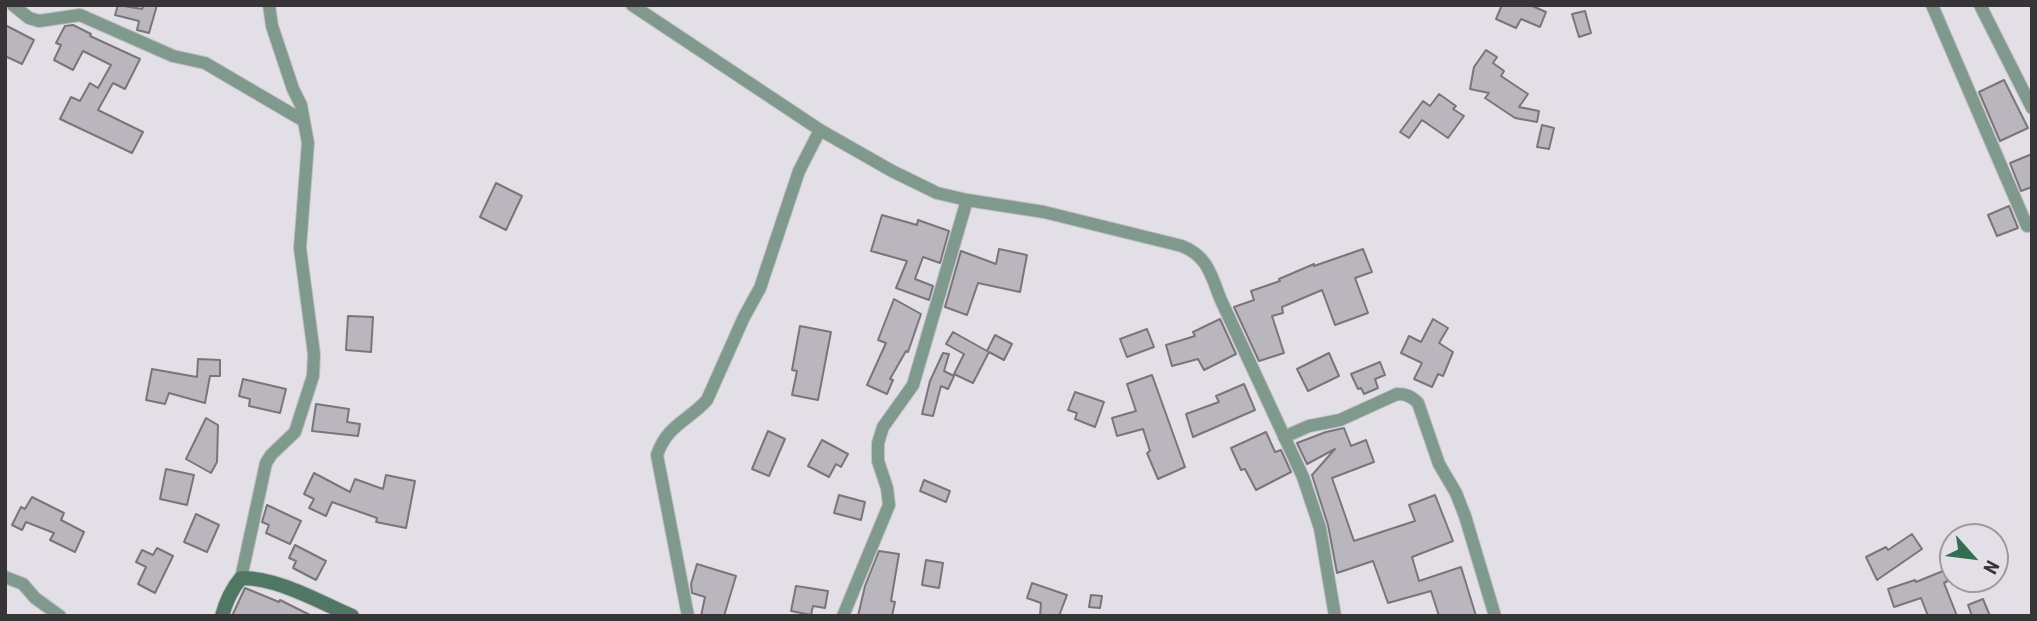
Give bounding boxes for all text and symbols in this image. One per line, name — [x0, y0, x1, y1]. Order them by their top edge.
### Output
north arrow — [1939, 523, 2009, 593]
text: N — [1978, 557, 2004, 578]

